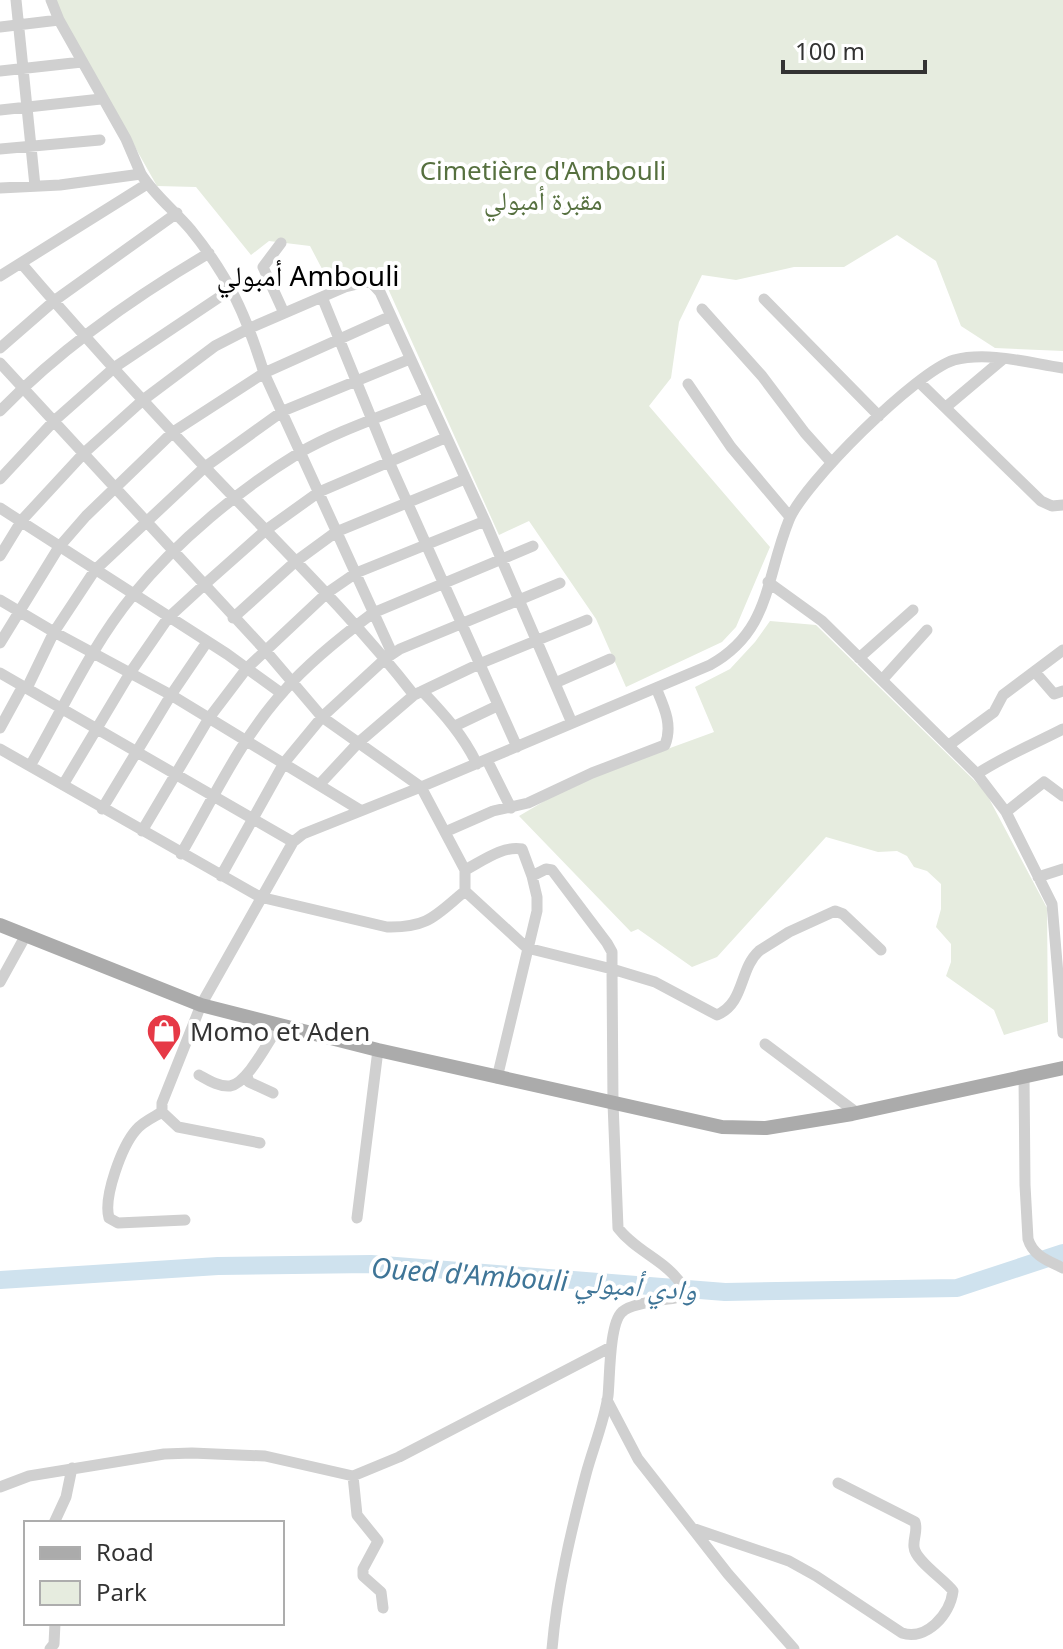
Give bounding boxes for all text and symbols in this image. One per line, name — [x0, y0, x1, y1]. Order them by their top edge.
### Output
scale bar — [783, 24, 925, 74]
text: 100 m — [795, 34, 865, 67]
park label: Cimetière d'Ambouli مقبرة أمبولي — [420, 152, 666, 222]
district label: أمبولي Ambouli — [216, 256, 400, 299]
shop icon: Momo et Aden — [145, 1012, 183, 1062]
place label: Momo et Aden — [190, 1013, 370, 1049]
water label: Oued d'Ambouli وادي أمبولي — [370, 1248, 698, 1313]
legend — [24, 1521, 284, 1625]
text: Road — [96, 1535, 154, 1568]
text: Park — [96, 1575, 147, 1608]

